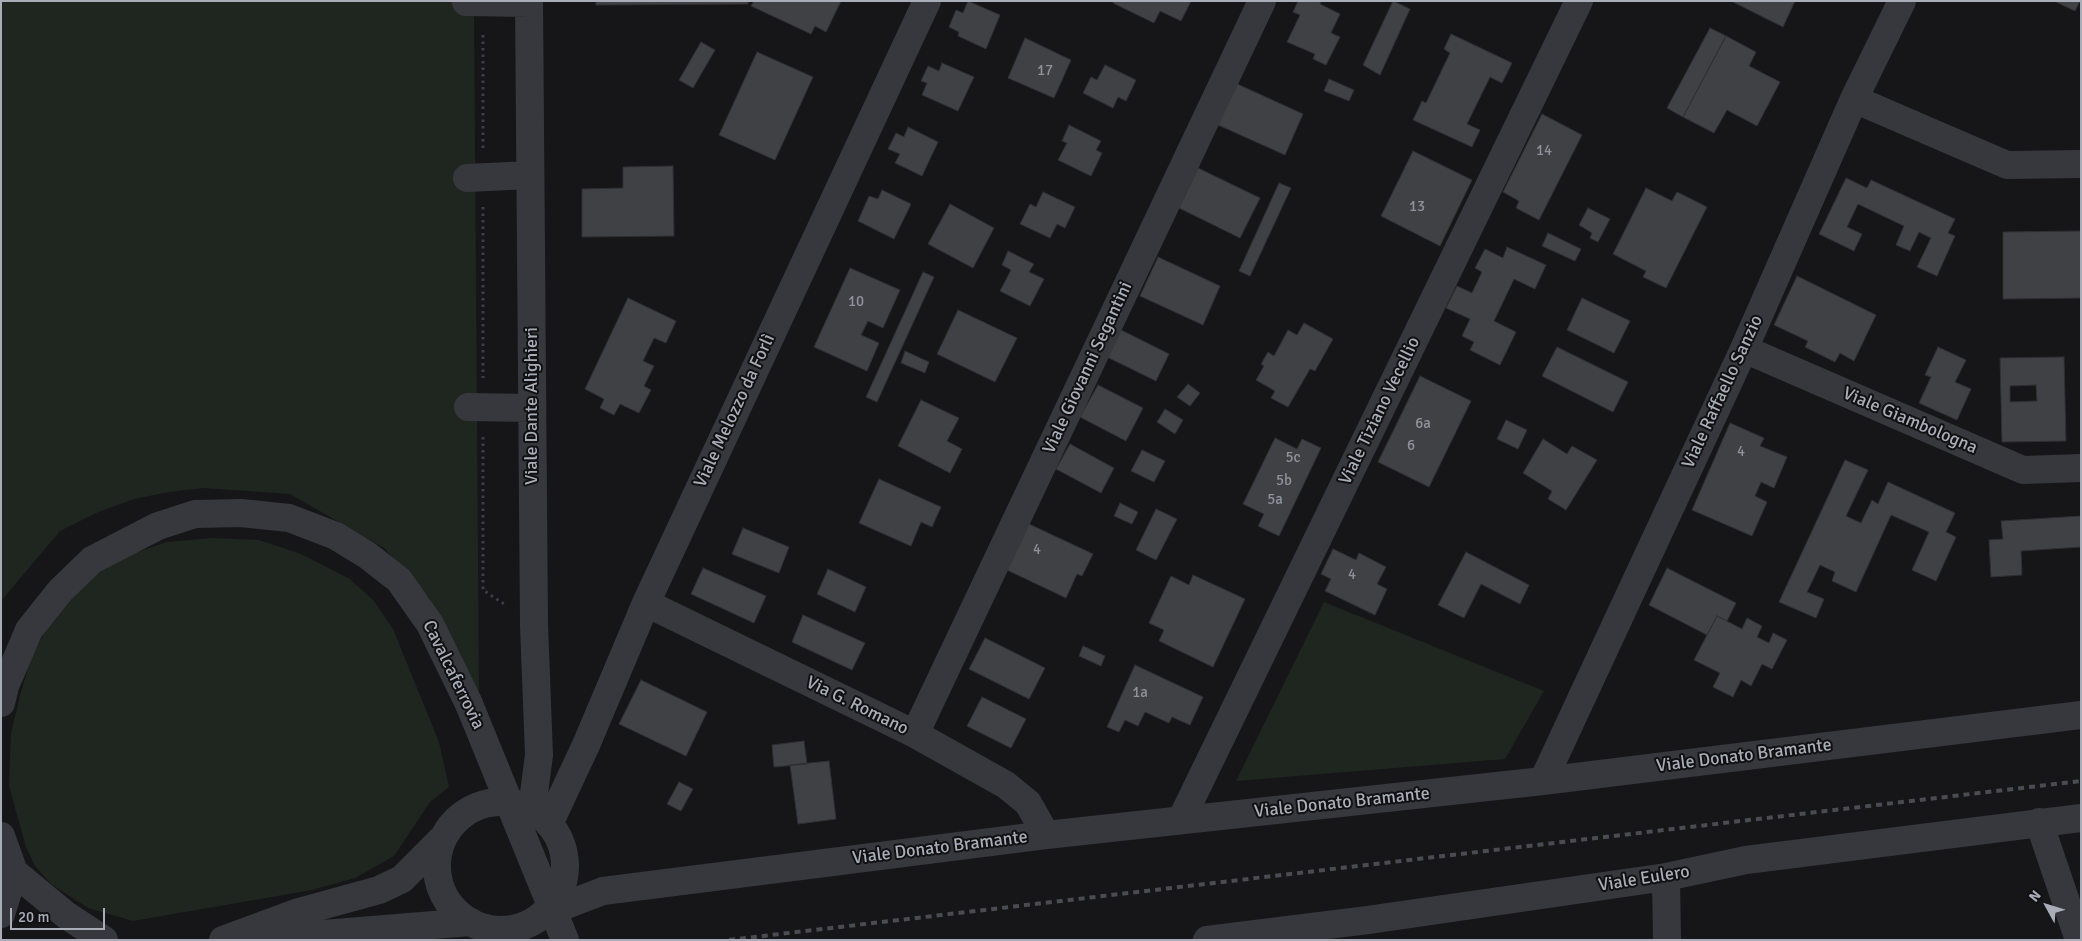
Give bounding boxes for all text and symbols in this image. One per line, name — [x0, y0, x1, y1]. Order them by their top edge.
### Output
house number: 17 — [1037, 62, 1053, 80]
house number: 14 — [1536, 142, 1552, 160]
house number: 13 — [1409, 198, 1425, 216]
street label: Viale Giovanni Segantini — [1039, 279, 1137, 457]
house number: 10 — [848, 293, 864, 311]
street label: Viale Raffaello Sanzio — [1678, 312, 1768, 472]
street label: Viale Dante Alighieri — [521, 327, 543, 485]
street label: Viale Melozzo da Forlì — [690, 331, 780, 491]
street label: Viale Tiziano Vecellio — [1335, 334, 1425, 488]
street label: Viale Giambologna — [1839, 383, 1981, 459]
house number: 6a — [1415, 415, 1431, 433]
house number: 6 — [1407, 437, 1415, 455]
house number: 4 — [1737, 443, 1745, 461]
house number: 5c — [1285, 449, 1301, 467]
house number: 5b — [1276, 472, 1292, 490]
house number: 5a — [1267, 491, 1283, 509]
house number: 4 — [1033, 541, 1041, 559]
house number: 4 — [1348, 566, 1356, 584]
street label: Cavalcaferrovia — [417, 617, 489, 733]
street label: Via G. Romano — [802, 672, 912, 740]
house number: 1a — [1132, 684, 1148, 702]
street label: Viale Donato Bramante — [1655, 735, 1833, 777]
street label: Viale Donato Bramante — [1253, 783, 1431, 823]
street label: Viale Donato Bramante — [851, 827, 1029, 869]
street label: Viale Eulero — [1597, 861, 1691, 897]
north arrow — [2022, 881, 2072, 931]
text: N — [2025, 887, 2045, 905]
scale bar — [12, 898, 108, 930]
text: 20 m — [18, 908, 49, 926]

